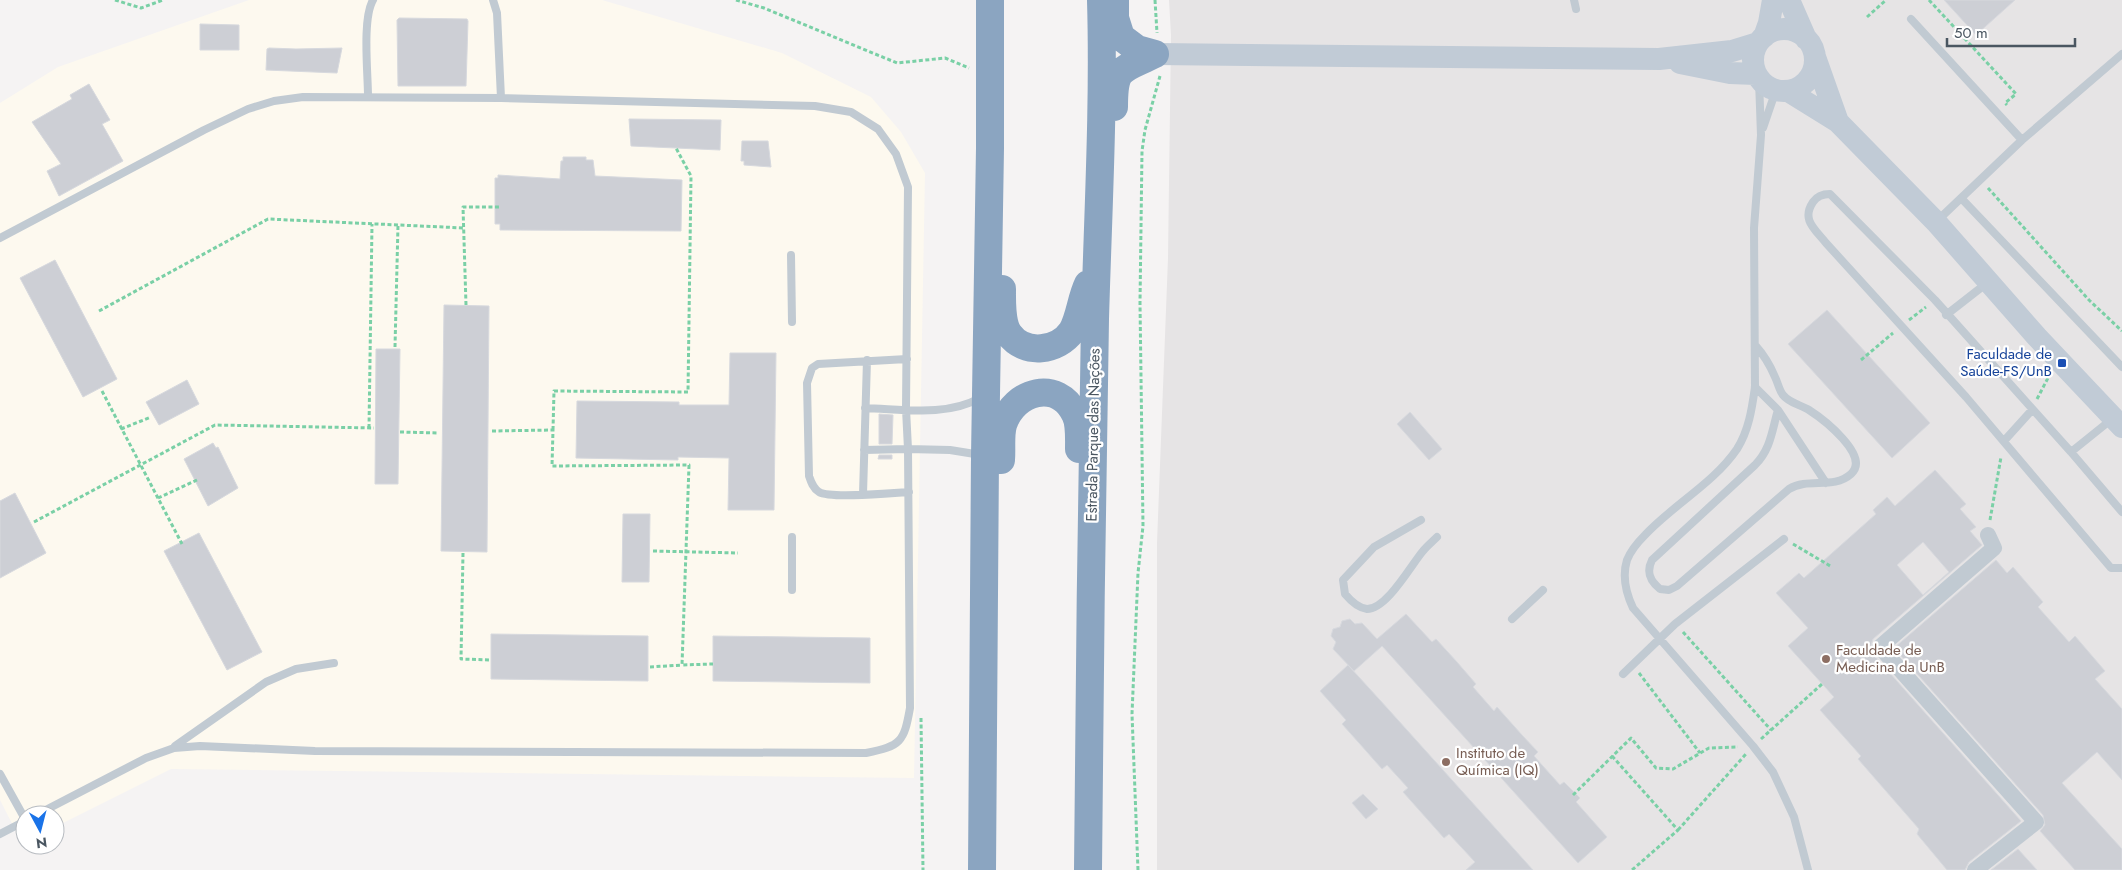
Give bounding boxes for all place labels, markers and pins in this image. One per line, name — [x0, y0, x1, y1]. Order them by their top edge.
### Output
place label: Faculdade de Saúde-FS/UnB — [1960, 343, 2052, 382]
marker: Faculdade de Saúde-FS/UnB — [2056, 357, 2068, 369]
place label: Faculdade de Medicina da UnB — [1836, 639, 1945, 678]
marker: Faculdade de Medicina da UnB — [1820, 653, 1832, 665]
place label: Instituto de Química (IQ) — [1456, 742, 1539, 781]
marker: Instituto de Química (IQ) — [1440, 756, 1452, 768]

